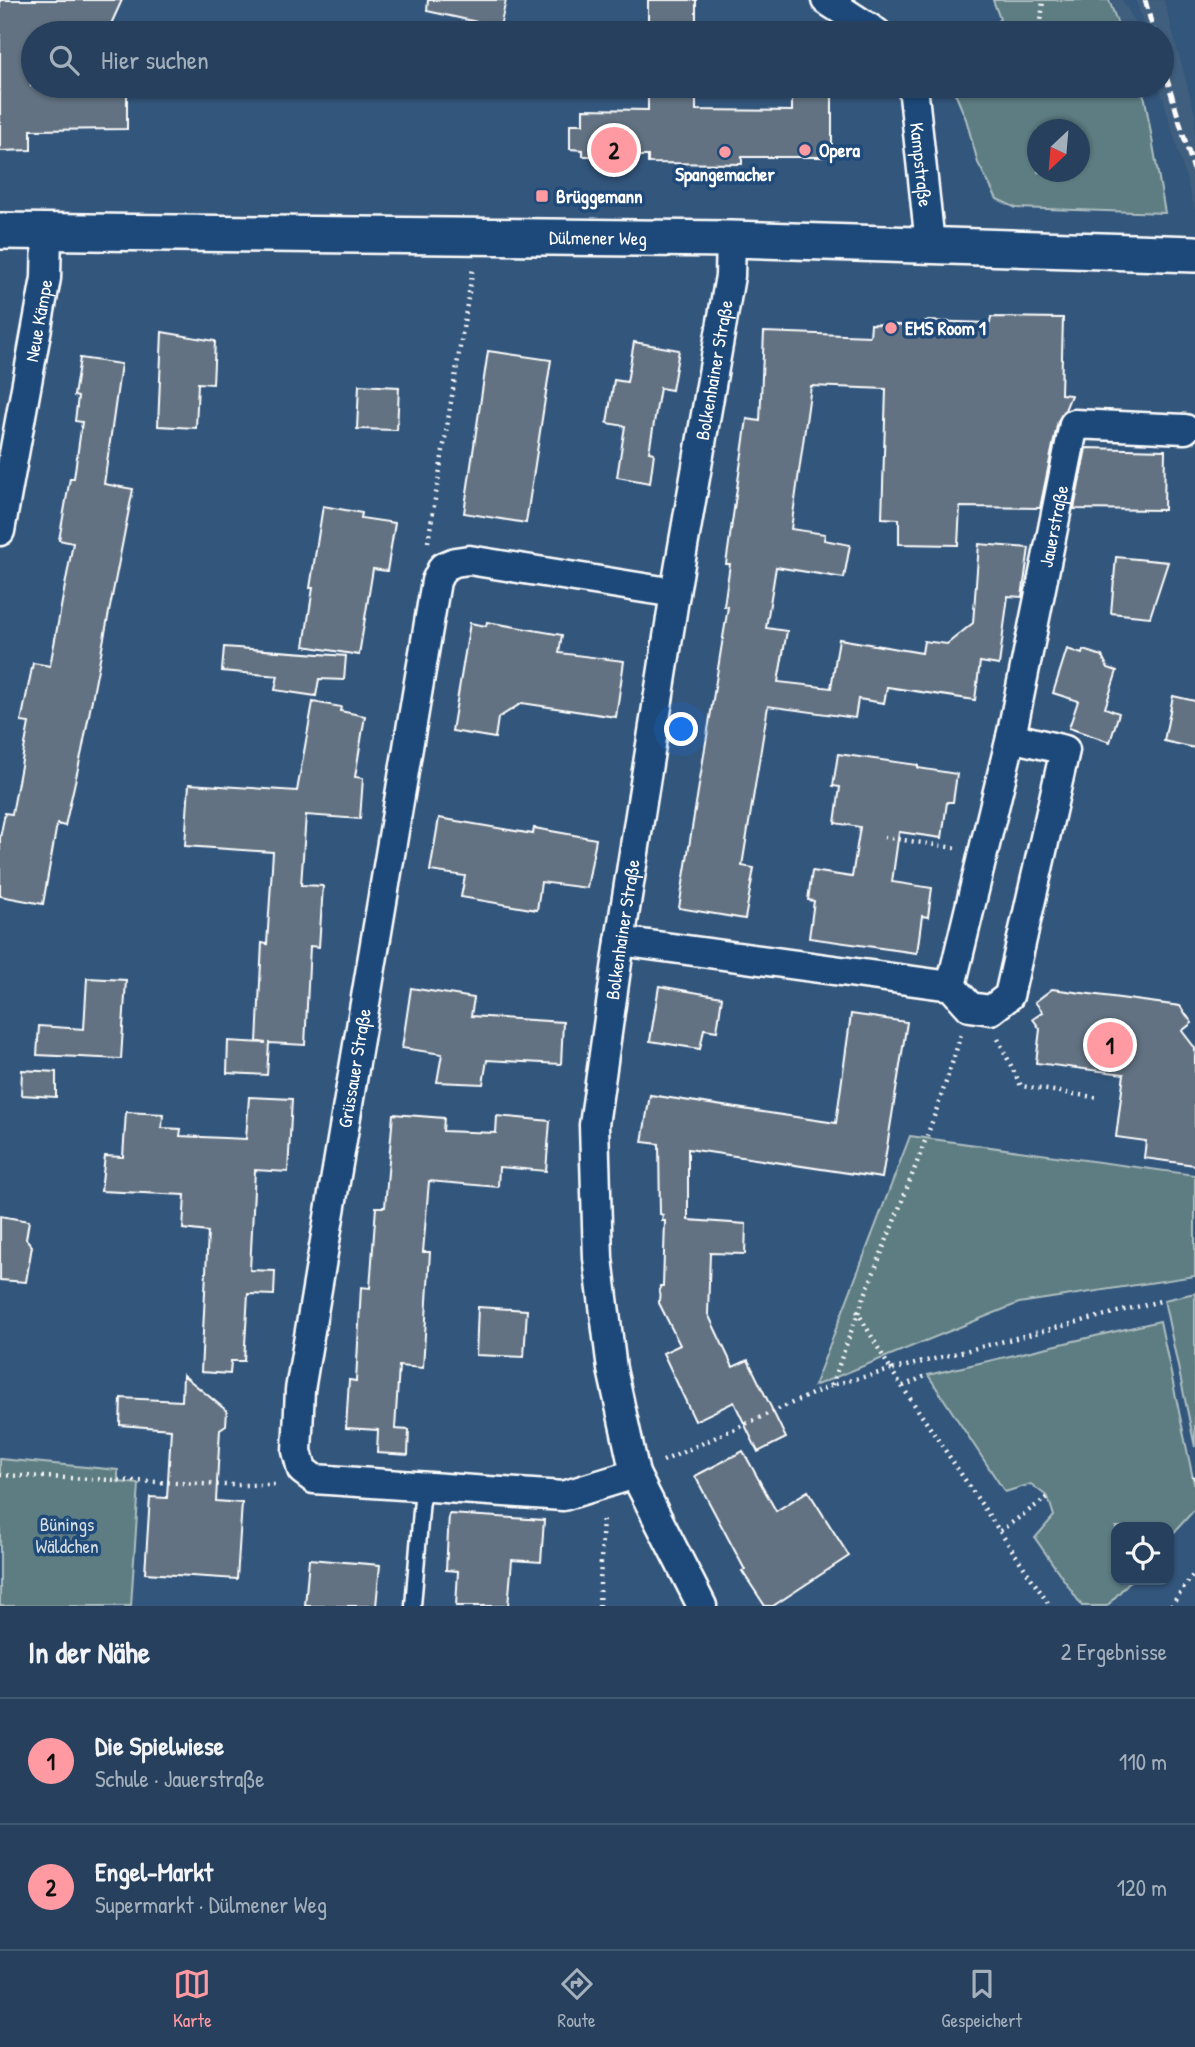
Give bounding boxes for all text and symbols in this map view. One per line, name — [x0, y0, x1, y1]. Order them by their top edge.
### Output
search box — [21, 21, 1174, 98]
icon: search — [45, 41, 83, 79]
text: Hier suchen — [101, 42, 209, 77]
north arrow — [1027, 119, 1090, 182]
street label: Kampstraße — [904, 121, 939, 208]
pin: 2 — [591, 124, 637, 176]
place label: Opera — [819, 137, 861, 164]
marker: Opera — [797, 142, 813, 158]
marker: Spangemacher — [717, 144, 733, 160]
place label: Spangemacher — [675, 161, 775, 188]
place label: Brüggemann — [556, 183, 643, 210]
marker: Brüggemann — [534, 188, 550, 204]
street label: Dülmener Weg — [549, 224, 647, 251]
street label: Neue Kämpe — [18, 277, 59, 364]
street label: Bolkenhainer Straße — [689, 297, 739, 442]
place label: EMS Room 1 — [905, 315, 986, 341]
marker: EMS Room 1 — [883, 320, 899, 336]
street label: Jauerstraße — [1032, 482, 1074, 570]
your location — [664, 712, 698, 746]
street label: Bolkenhainer Straße — [599, 857, 646, 1001]
street label: Grüssauer Straße — [331, 1006, 377, 1130]
pin: 1 — [1087, 1019, 1133, 1071]
park label: Bünings Wäldchen — [35, 1511, 99, 1559]
map controls — [1111, 1522, 1174, 1585]
button: locate — [1111, 1522, 1174, 1585]
text: In der Nähe — [28, 1632, 150, 1672]
text: 2 Ergebnisse — [1061, 1636, 1167, 1667]
text: Die Spielwiese — [95, 1728, 224, 1763]
text: 1 — [47, 1746, 55, 1777]
text: 110 m — [1119, 1746, 1167, 1777]
text: Schule · Jauerstraße — [95, 1763, 265, 1794]
text: Engel-Markt — [95, 1854, 213, 1889]
text: 2 — [46, 1872, 56, 1903]
text: 120 m — [1117, 1872, 1167, 1903]
text: Supermarkt · Dülmener Weg — [95, 1889, 327, 1920]
tab: Karte — [173, 1965, 212, 2033]
tab: Route — [558, 1965, 596, 2033]
tab: Gespeichert — [941, 1965, 1022, 2033]

